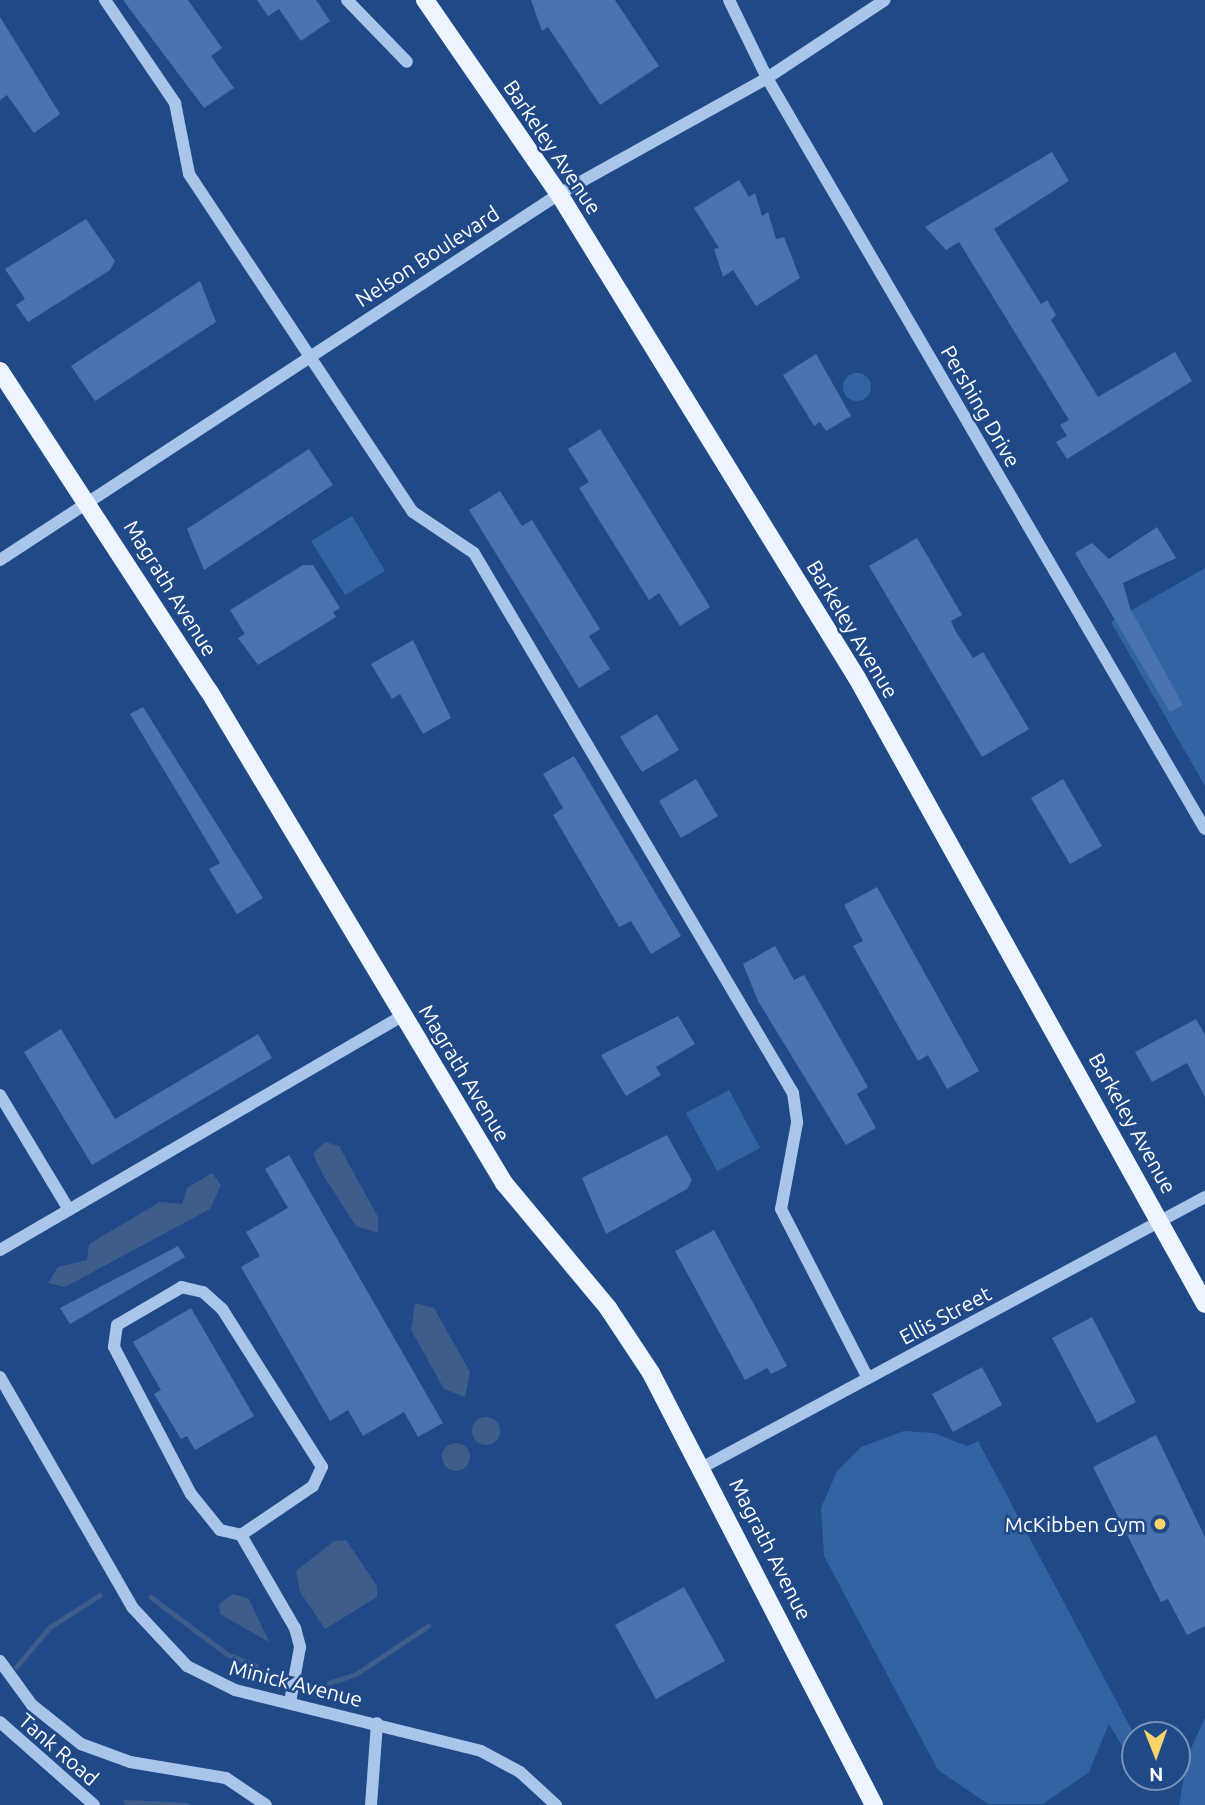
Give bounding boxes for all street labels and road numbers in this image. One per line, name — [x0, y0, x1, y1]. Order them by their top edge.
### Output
street label: Barkeley Avenue — [499, 75, 607, 219]
street label: Nelson Boulevard — [350, 200, 504, 312]
street label: Pershing Drive — [936, 341, 1026, 471]
street label: Magrath Avenue — [119, 515, 223, 661]
street label: Barkeley Avenue — [802, 555, 904, 703]
street label: Magrath Avenue — [414, 1000, 516, 1146]
street label: Barkeley Avenue — [1084, 1048, 1182, 1198]
street label: Ellis Street — [895, 1280, 995, 1350]
street label: Magrath Avenue — [724, 1474, 818, 1624]
street label: Minick Avenue — [227, 1654, 365, 1712]
street label: Tank Road — [14, 1708, 104, 1790]

